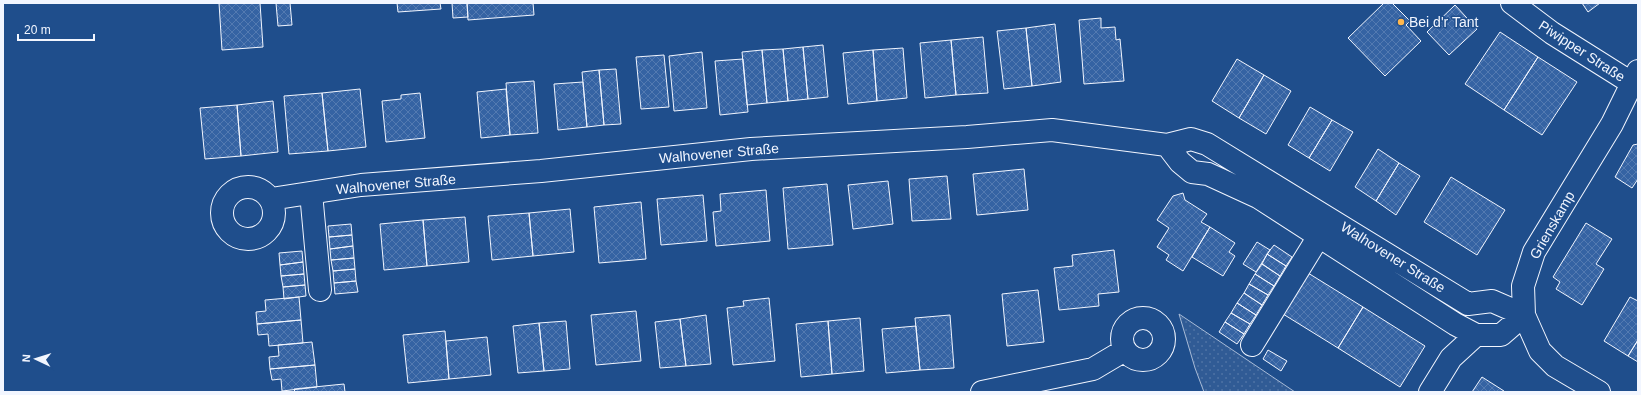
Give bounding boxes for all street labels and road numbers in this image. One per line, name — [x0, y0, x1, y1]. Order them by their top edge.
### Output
street label: Piwipper Straße — [1536, 17, 1628, 85]
street label: Walhovener Straße — [658, 140, 780, 166]
street label: Walhovener Straße — [335, 171, 457, 197]
street label: Grienskamp — [1526, 188, 1578, 262]
street label: Walhovener Straße — [1338, 218, 1448, 296]

